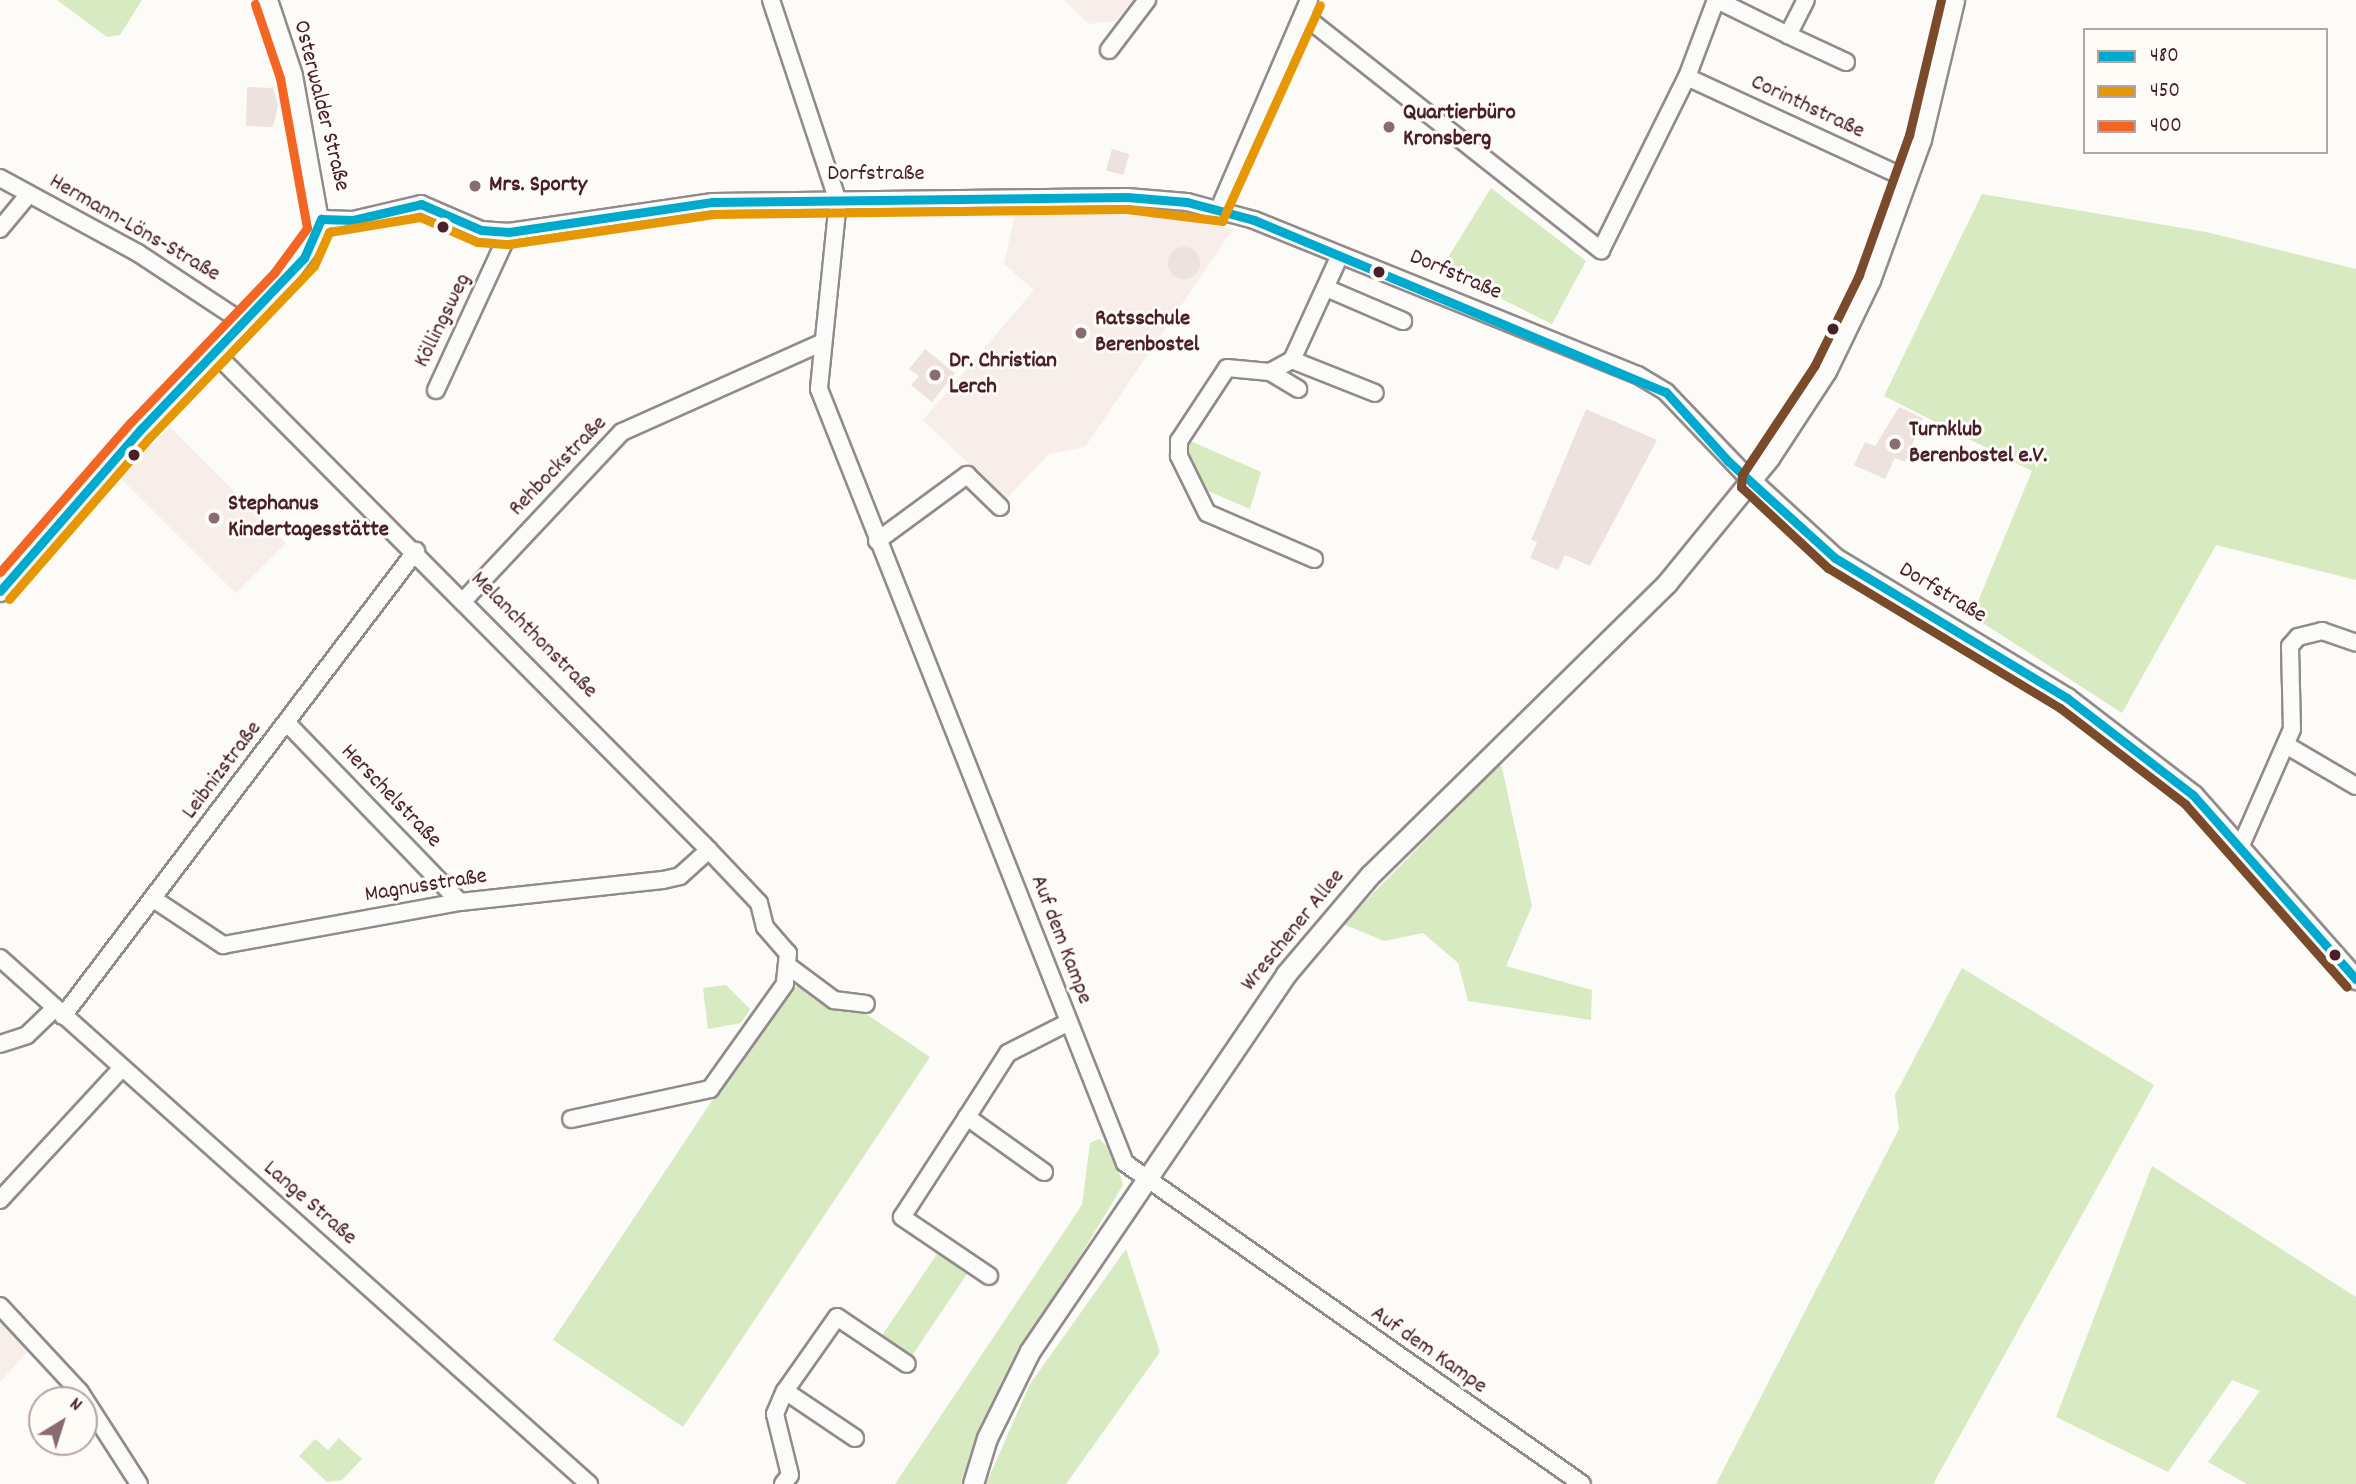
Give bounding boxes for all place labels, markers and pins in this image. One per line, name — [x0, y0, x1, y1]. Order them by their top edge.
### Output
place label: Quartierbüro Kronsberg — [1403, 100, 1516, 154]
marker: Quartierbüro Kronsberg — [1381, 119, 1397, 135]
place label: Mrs. Sporty — [489, 172, 587, 200]
marker: Mrs. Sporty — [467, 178, 483, 194]
unlabelled marker — [436, 220, 450, 234]
unlabelled marker — [1372, 265, 1386, 279]
place label: Ratsschule Berenbostel — [1095, 306, 1199, 360]
unlabelled marker — [1826, 322, 1840, 336]
marker: Ratsschule Berenbostel — [1073, 325, 1089, 341]
place label: Dr. Christian Lerch — [949, 348, 1057, 402]
marker: Dr. Christian Lerch — [927, 367, 943, 383]
place label: Turnklub Berenbostel e.V. — [1909, 417, 2047, 471]
marker: Turnklub Berenbostel e.V. — [1887, 436, 1903, 452]
unlabelled marker — [127, 448, 141, 462]
place label: Stephanus Kindertagesstätte — [228, 491, 389, 545]
marker: Stephanus Kindertagesstätte — [206, 510, 222, 526]
unlabelled marker — [2328, 948, 2342, 962]

